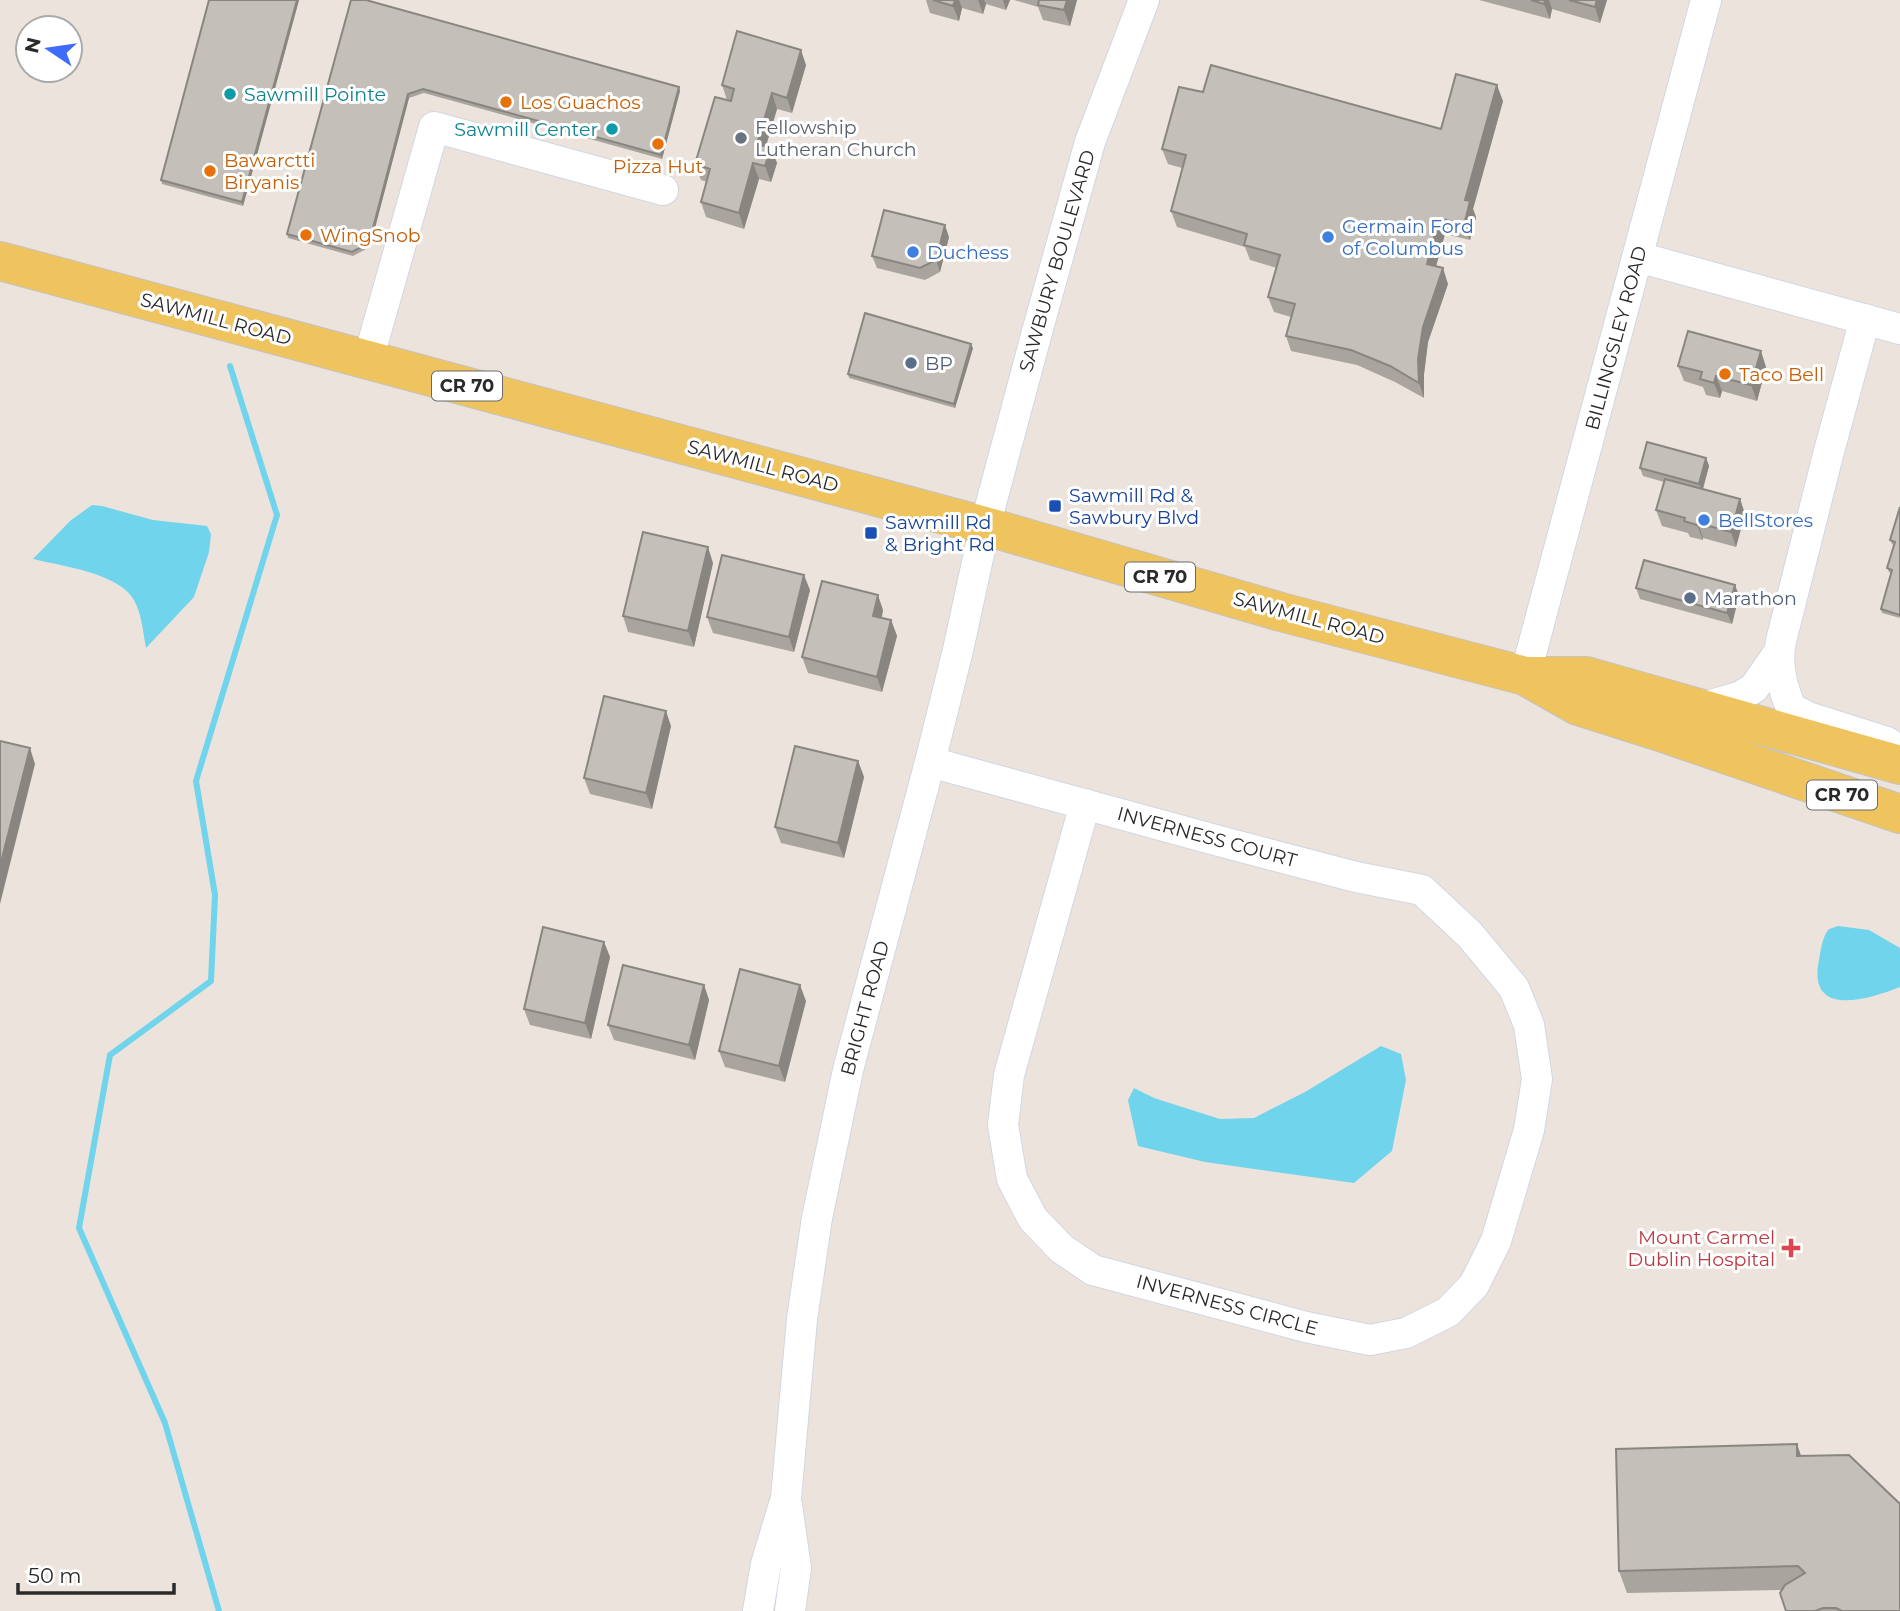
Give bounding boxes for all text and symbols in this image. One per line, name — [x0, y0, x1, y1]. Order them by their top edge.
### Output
north arrow — [14, 14, 84, 84]
text: N — [20, 35, 46, 55]
place label: Sawmill Pointe — [244, 83, 386, 106]
marker: Sawmill Pointe — [222, 86, 238, 102]
place label: Los Guachos — [520, 91, 640, 114]
marker: Los Guachos — [498, 94, 514, 110]
place label: Fellowship Lutheran Church — [755, 116, 917, 161]
place label: Sawmill Center — [454, 118, 598, 141]
marker: Sawmill Center — [604, 121, 620, 137]
marker: Fellowship Lutheran Church — [733, 130, 749, 146]
marker: Pizza Hut — [650, 136, 666, 152]
street label: SAWBURY BOULEVARD — [1014, 147, 1100, 375]
place label: Bawarctti Biryanis — [224, 149, 315, 194]
place label: Pizza Hut — [613, 155, 703, 178]
marker: Bawarctti Biryanis — [202, 163, 218, 179]
place label: Germain Ford of Columbus — [1342, 215, 1474, 260]
place label: WingSnob — [320, 224, 421, 247]
marker: WingSnob — [298, 227, 314, 243]
marker: Germain Ford of Columbus — [1320, 229, 1336, 245]
place label: Duchess — [927, 241, 1009, 264]
street label: BILLINGSLEY ROAD — [1580, 243, 1652, 433]
marker: Duchess — [905, 244, 921, 260]
street label: SAWMILL ROAD — [138, 288, 294, 350]
place label: BP — [925, 352, 953, 375]
marker: BP — [903, 355, 919, 371]
place label: Taco Bell — [1739, 363, 1824, 386]
marker: Taco Bell — [1717, 366, 1733, 382]
road number: CR 70 — [432, 372, 502, 400]
street label: SAWMILL ROAD — [685, 435, 841, 497]
place label: Sawmill Rd & Sawbury Blvd — [1069, 484, 1199, 529]
marker: Sawmill Rd & Sawbury Blvd — [1047, 498, 1063, 514]
place label: BellStores — [1718, 509, 1813, 532]
place label: Sawmill Rd & Bright Rd — [885, 511, 995, 556]
marker: BellStores — [1696, 512, 1712, 528]
marker: Sawmill Rd & Bright Rd — [863, 525, 879, 541]
road number: CR 70 — [1125, 562, 1195, 592]
street label: SAWMILL ROAD — [1231, 587, 1387, 649]
place label: Marathon — [1704, 587, 1797, 610]
marker: Marathon — [1682, 590, 1698, 606]
road number: CR 70 — [1807, 780, 1877, 810]
street label: INVERNESS COURT — [1115, 802, 1299, 872]
street label: BRIGHT ROAD — [836, 938, 894, 1078]
place label: Mount Carmel Dublin Hospital — [1627, 1226, 1775, 1271]
marker: Mount Carmel Dublin Hospital — [1781, 1238, 1801, 1258]
street label: INVERNESS CIRCLE — [1134, 1270, 1320, 1340]
scale bar — [18, 1552, 173, 1596]
text: 50 m — [28, 1563, 82, 1588]

